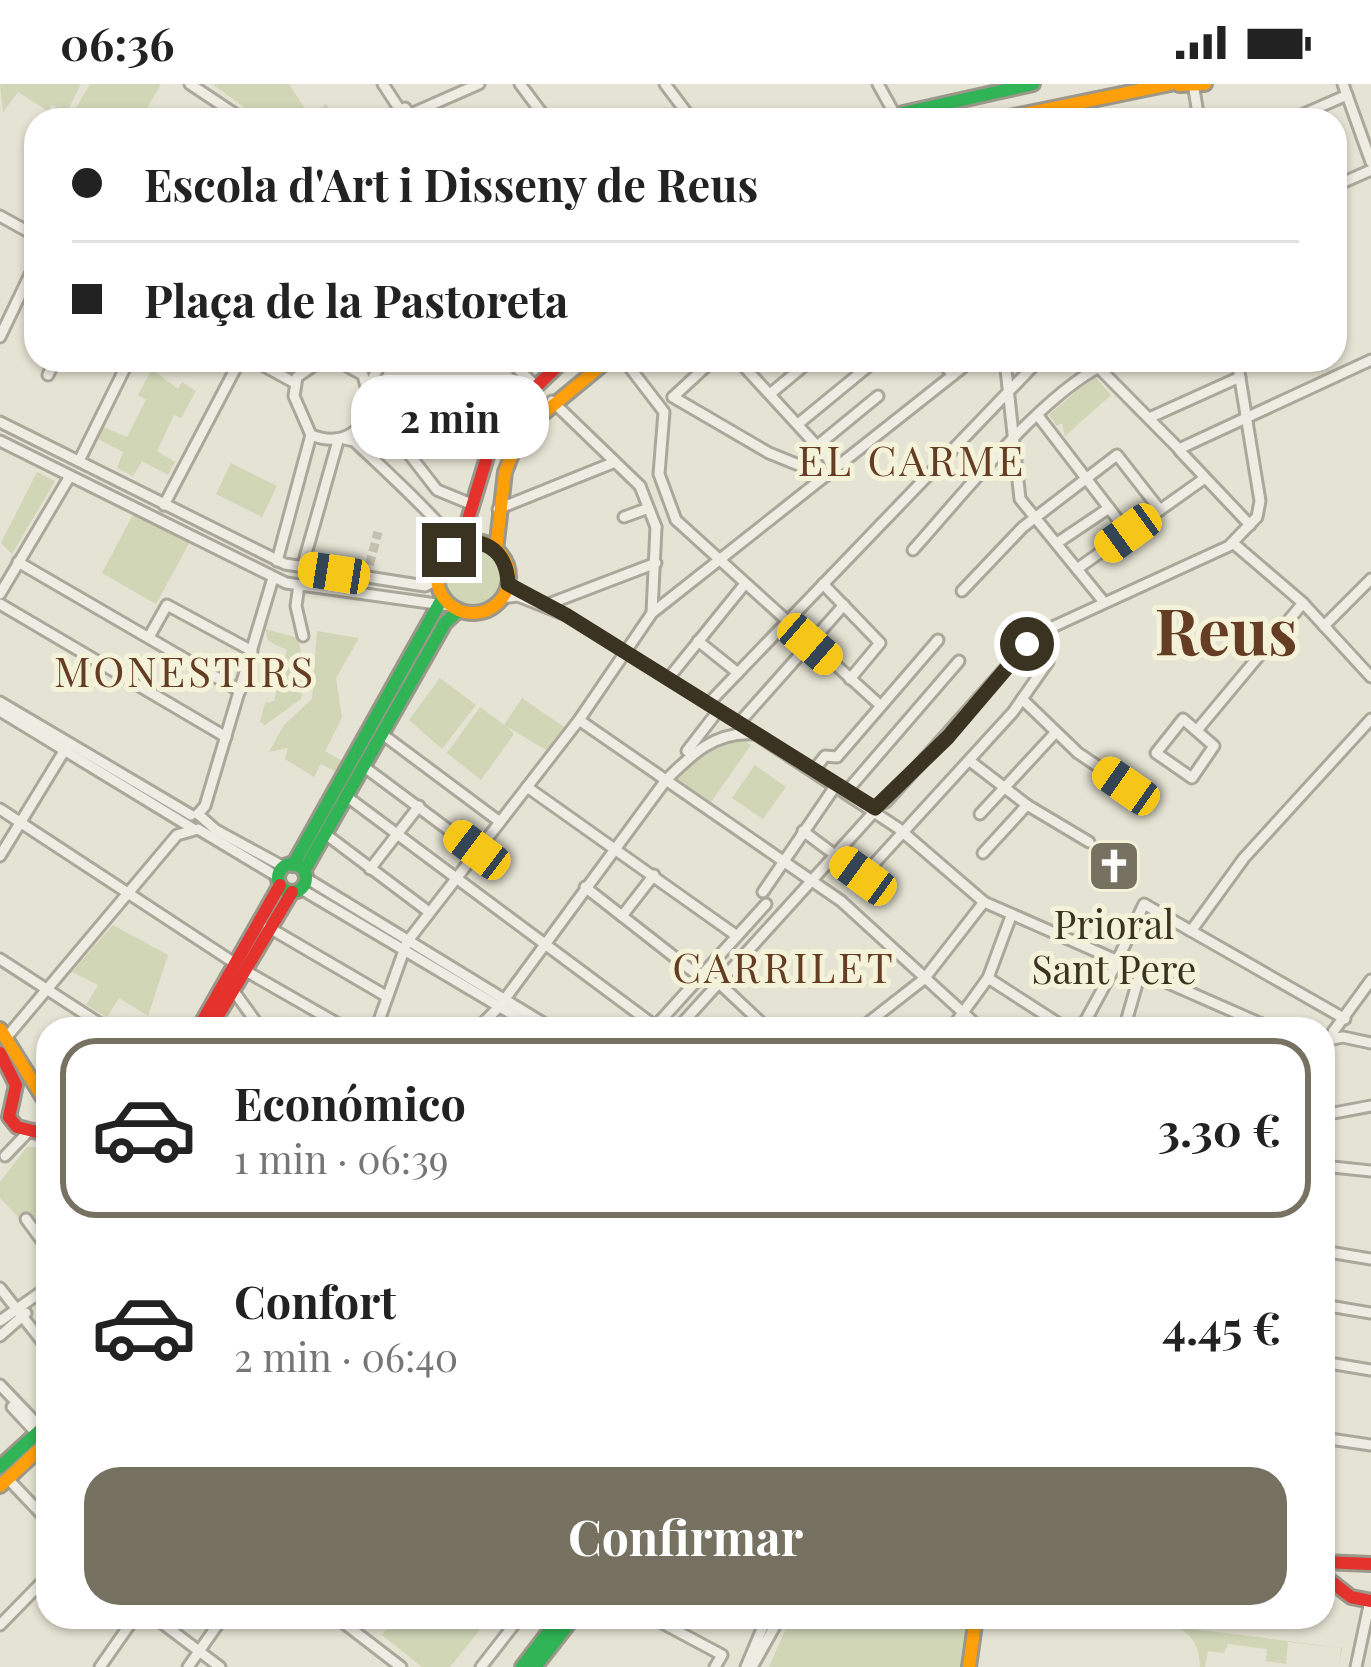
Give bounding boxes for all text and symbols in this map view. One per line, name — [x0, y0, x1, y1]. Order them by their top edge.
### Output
text: 06:36 — [60, 12, 175, 72]
text: Escola d'Art i Disseny de Reus — [144, 153, 758, 213]
text: Plaça de la Pastoreta — [144, 269, 568, 329]
callout: 2 min — [350, 376, 548, 460]
text: 2 min — [400, 391, 500, 443]
district label: EL CARME — [798, 431, 1026, 487]
car — [1088, 497, 1168, 569]
route end — [422, 523, 476, 577]
car — [296, 550, 372, 596]
district label: Reus — [1155, 587, 1297, 671]
car — [771, 607, 849, 681]
route start — [1000, 617, 1054, 671]
district label: MONESTIRS — [54, 642, 316, 698]
car — [1086, 751, 1166, 821]
car — [437, 814, 517, 886]
church icon: Prioral Sant Pere — [1086, 838, 1142, 894]
car — [823, 840, 903, 912]
place label: Prioral Sant Pere — [1031, 897, 1197, 994]
district label: CARRILET — [672, 938, 896, 994]
text: Económico — [234, 1072, 466, 1132]
icon: car — [90, 1074, 198, 1182]
text: 3.30 € — [1158, 1098, 1281, 1158]
text: 1 min · 06:39 — [234, 1132, 449, 1184]
text: Confort — [234, 1270, 396, 1330]
icon: car — [90, 1272, 198, 1380]
text: 4.45 € — [1162, 1296, 1281, 1356]
text: 2 min · 06:40 — [234, 1330, 458, 1382]
button: Confirmar — [84, 1467, 1287, 1605]

